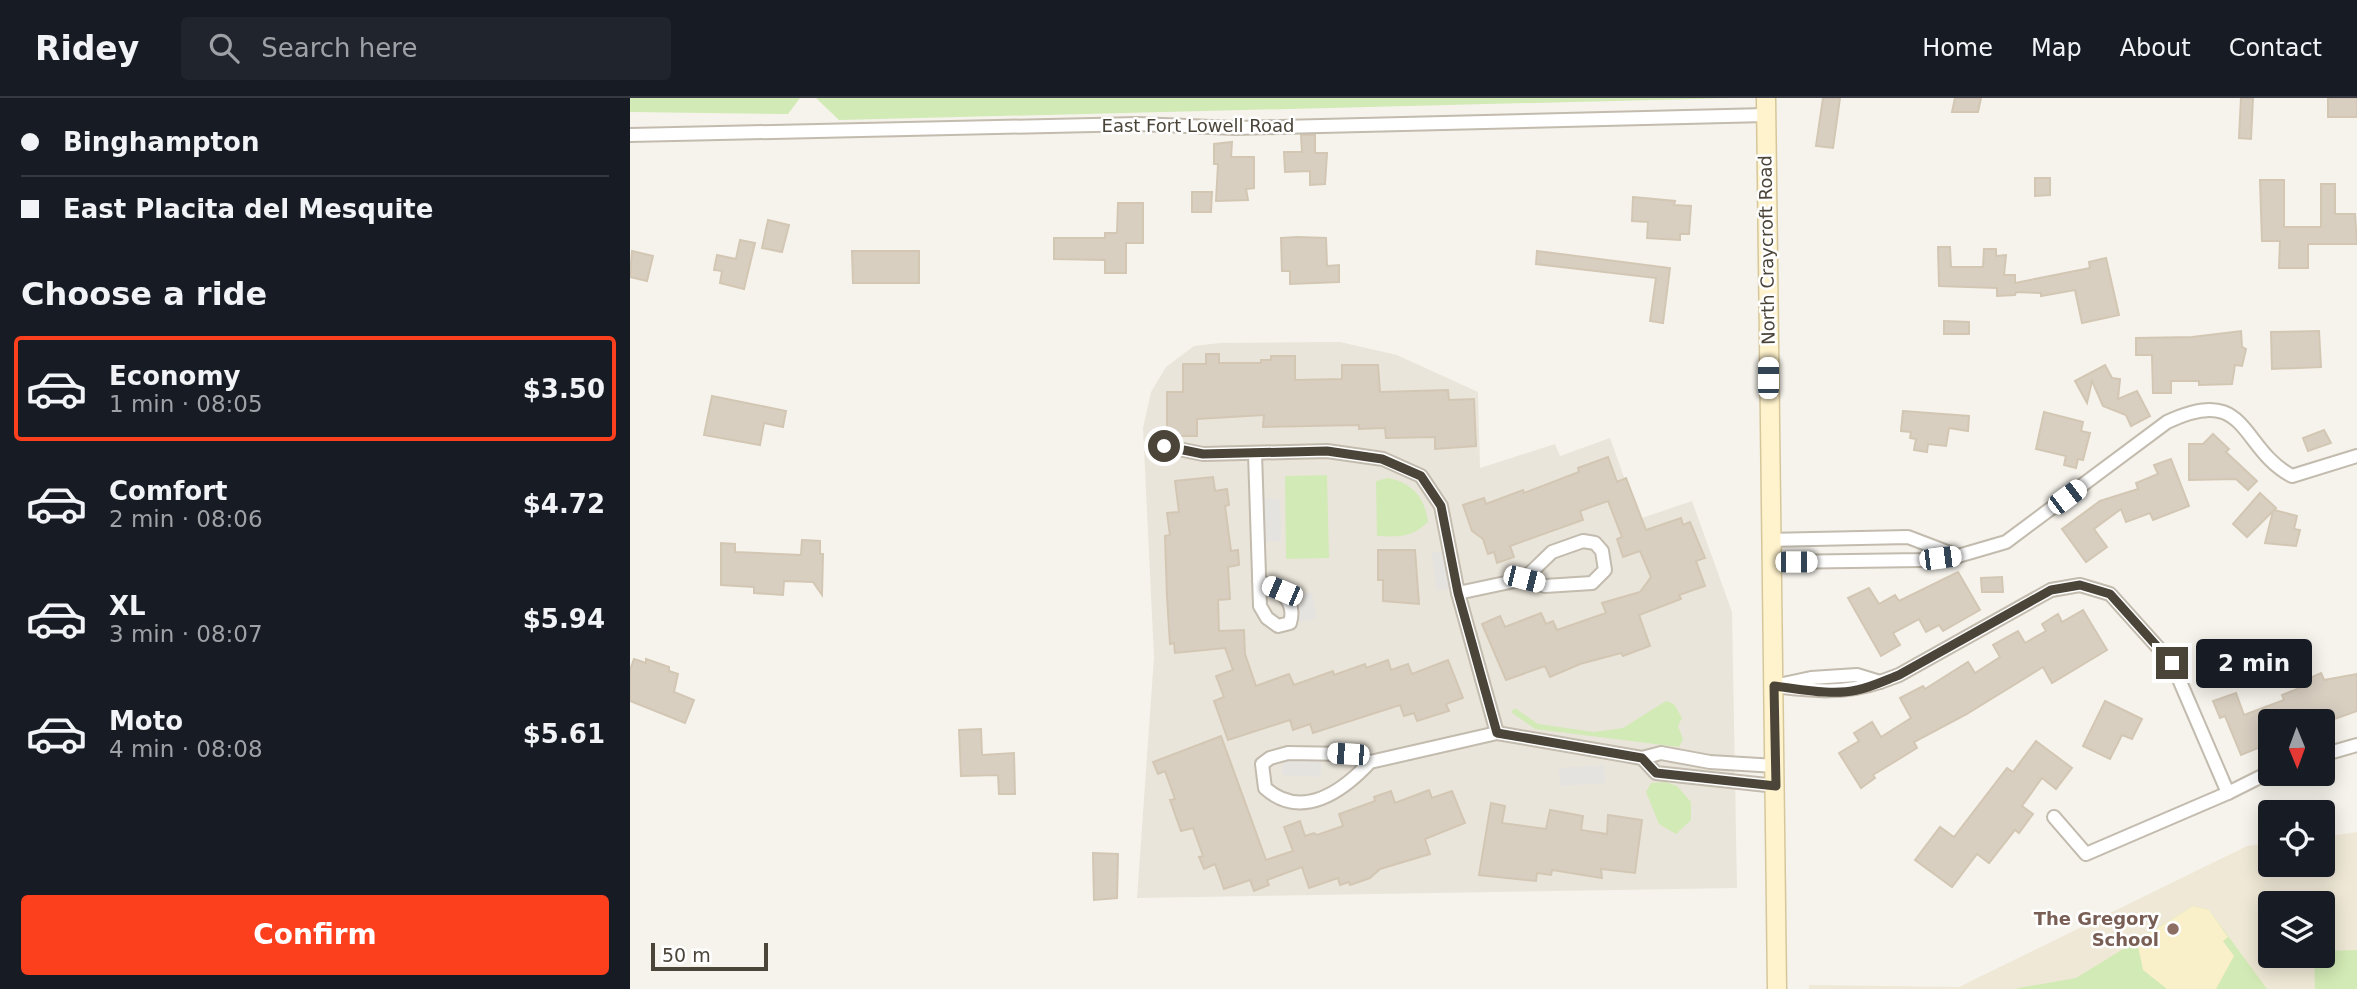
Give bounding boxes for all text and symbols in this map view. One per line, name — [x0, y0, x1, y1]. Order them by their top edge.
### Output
search box — [181, 17, 671, 80]
text: Ridey — [35, 29, 139, 68]
icon: search — [205, 29, 243, 67]
text: Search here — [261, 33, 417, 63]
text: Home — [1922, 34, 1993, 62]
text: Map — [2031, 34, 2082, 62]
text: About — [2120, 34, 2191, 62]
text: Contact — [2229, 34, 2322, 62]
street label: East Fort Lowell Road — [1102, 115, 1294, 136]
text: Binghampton — [63, 127, 259, 157]
street label: North Craycroft Road — [1754, 155, 1779, 345]
text: East Placita del Mesquite — [63, 194, 433, 224]
text: Choose a ride — [21, 275, 267, 313]
icon: car — [25, 357, 88, 420]
car — [1758, 357, 1779, 399]
text: Economy — [109, 361, 240, 391]
text: $3.50 — [523, 374, 605, 404]
text: 1 min · 08:05 — [109, 391, 263, 417]
route start — [1148, 430, 1180, 462]
icon: car — [25, 472, 88, 535]
text: Comfort — [109, 476, 227, 506]
car — [2044, 476, 2091, 518]
text: $4.72 — [523, 489, 605, 519]
text: 2 min · 08:06 — [109, 506, 263, 532]
car — [1918, 545, 1963, 571]
car — [1776, 552, 1818, 573]
car — [1502, 564, 1547, 594]
car — [1259, 573, 1306, 609]
icon: car — [25, 587, 88, 650]
text: XL — [109, 591, 146, 621]
text: $5.94 — [523, 604, 605, 634]
text: 3 min · 08:07 — [109, 621, 263, 647]
callout: 2 min — [2196, 638, 2312, 688]
route end — [2156, 647, 2188, 679]
text: 2 min — [2218, 650, 2290, 676]
icon: car — [25, 702, 88, 765]
text: Moto — [109, 706, 183, 736]
north arrow — [2258, 709, 2334, 786]
map controls — [2258, 709, 2335, 968]
text: $5.61 — [523, 719, 605, 749]
text: 4 min · 08:08 — [109, 736, 263, 762]
car — [1327, 742, 1370, 766]
button: locate — [2258, 800, 2335, 877]
button: layers — [2258, 891, 2335, 968]
button: Confirm — [21, 895, 609, 975]
place label: The Gregory School — [2034, 908, 2159, 950]
marker: The Gregory School — [2165, 921, 2181, 937]
scale bar — [651, 940, 768, 972]
text: 50 m — [662, 944, 711, 966]

